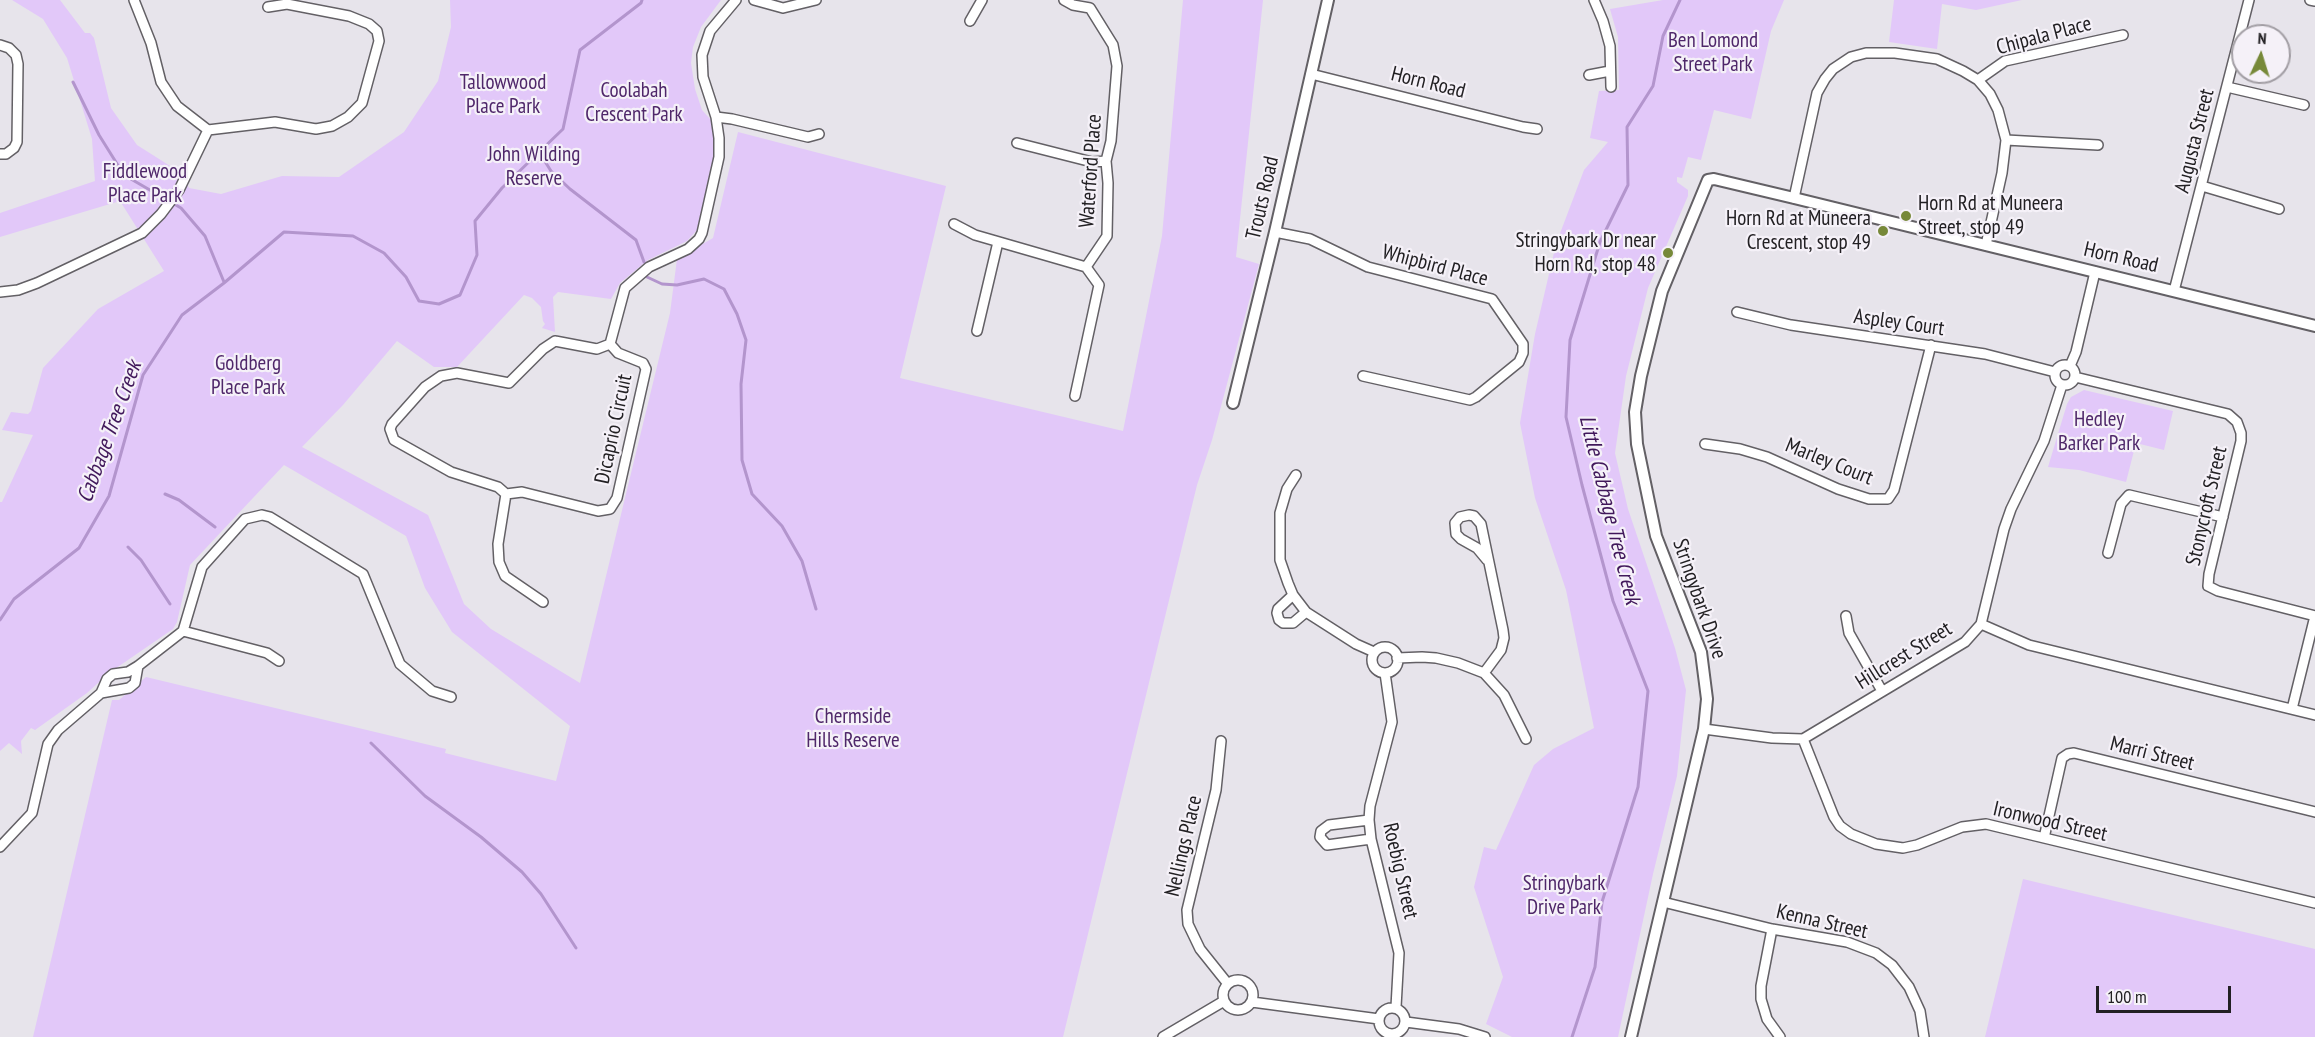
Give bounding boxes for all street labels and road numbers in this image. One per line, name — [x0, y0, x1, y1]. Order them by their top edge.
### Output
street label: Chipala Place — [1994, 11, 2094, 61]
street label: Horn Road — [1388, 62, 1468, 104]
street label: Augusta Street — [2170, 86, 2220, 196]
street label: Waterford Place — [1074, 113, 1108, 229]
street label: Trouts Road — [1241, 154, 1285, 242]
street label: Horn Road — [2081, 237, 2161, 279]
street label: Whipbird Place — [1379, 240, 1491, 292]
street label: Aspley Court — [1852, 304, 1946, 342]
street label: Dicaprio Circuit — [590, 372, 638, 486]
street label: Marley Court — [1781, 433, 1877, 491]
street label: Stonycroft Street — [2181, 444, 2233, 568]
street label: Stringybark Drive — [1667, 536, 1731, 662]
street label: Hillcrest Street — [1851, 617, 1957, 695]
street label: Marri Street — [2107, 731, 2197, 777]
street label: Nellings Place — [1160, 793, 1208, 899]
street label: Ironwood Street — [1991, 797, 2109, 847]
street label: Roebig Street — [1377, 821, 1423, 921]
street label: Kenna Street — [1774, 899, 1870, 945]

